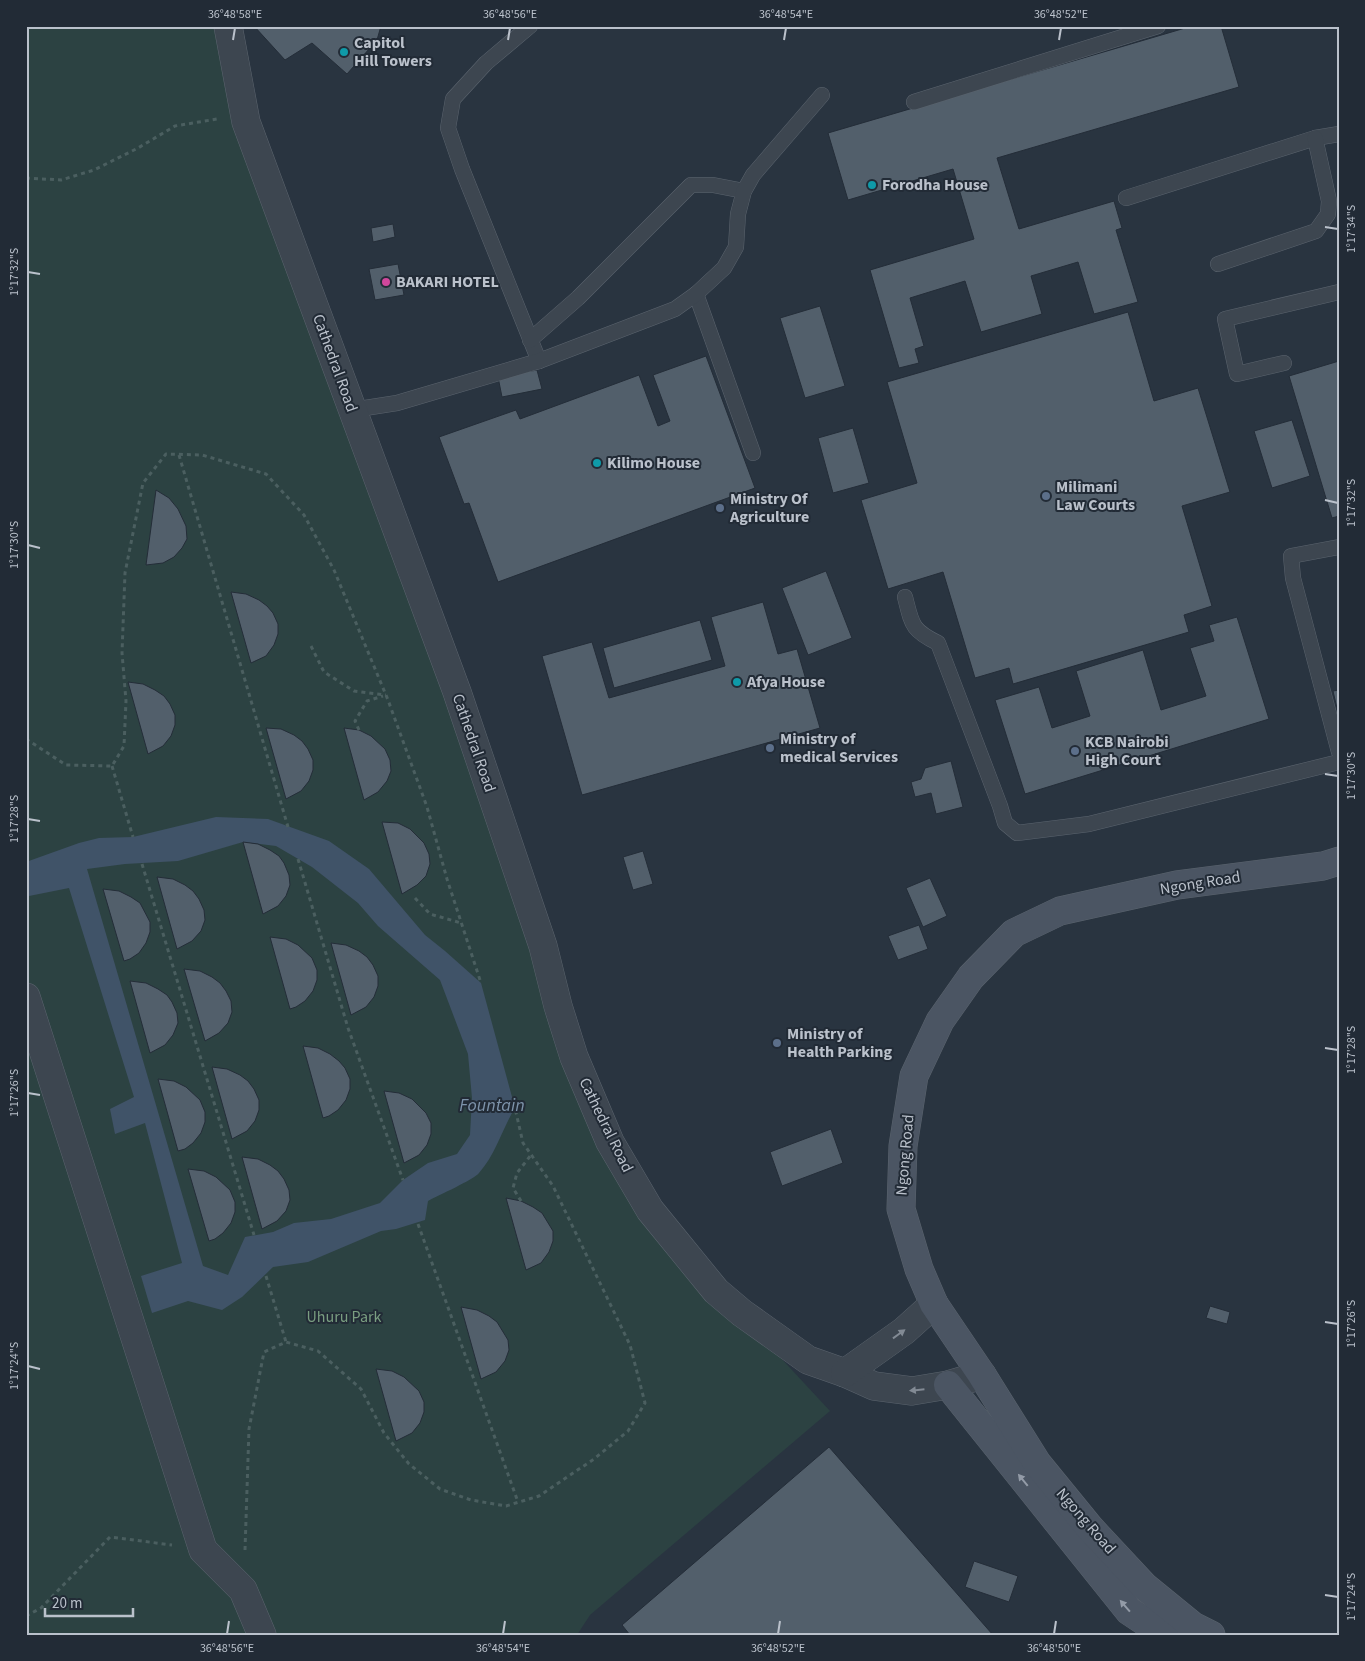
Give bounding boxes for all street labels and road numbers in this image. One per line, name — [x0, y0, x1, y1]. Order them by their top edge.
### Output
street label: Cathedral Road — [307, 311, 363, 415]
street label: Cathedral Road — [447, 691, 501, 795]
street label: Ngong Road — [1158, 866, 1242, 900]
street label: Cathedral Road — [574, 1074, 638, 1176]
street label: Ngong Road — [891, 1114, 919, 1196]
street label: Ngong Road — [1051, 1483, 1121, 1559]

